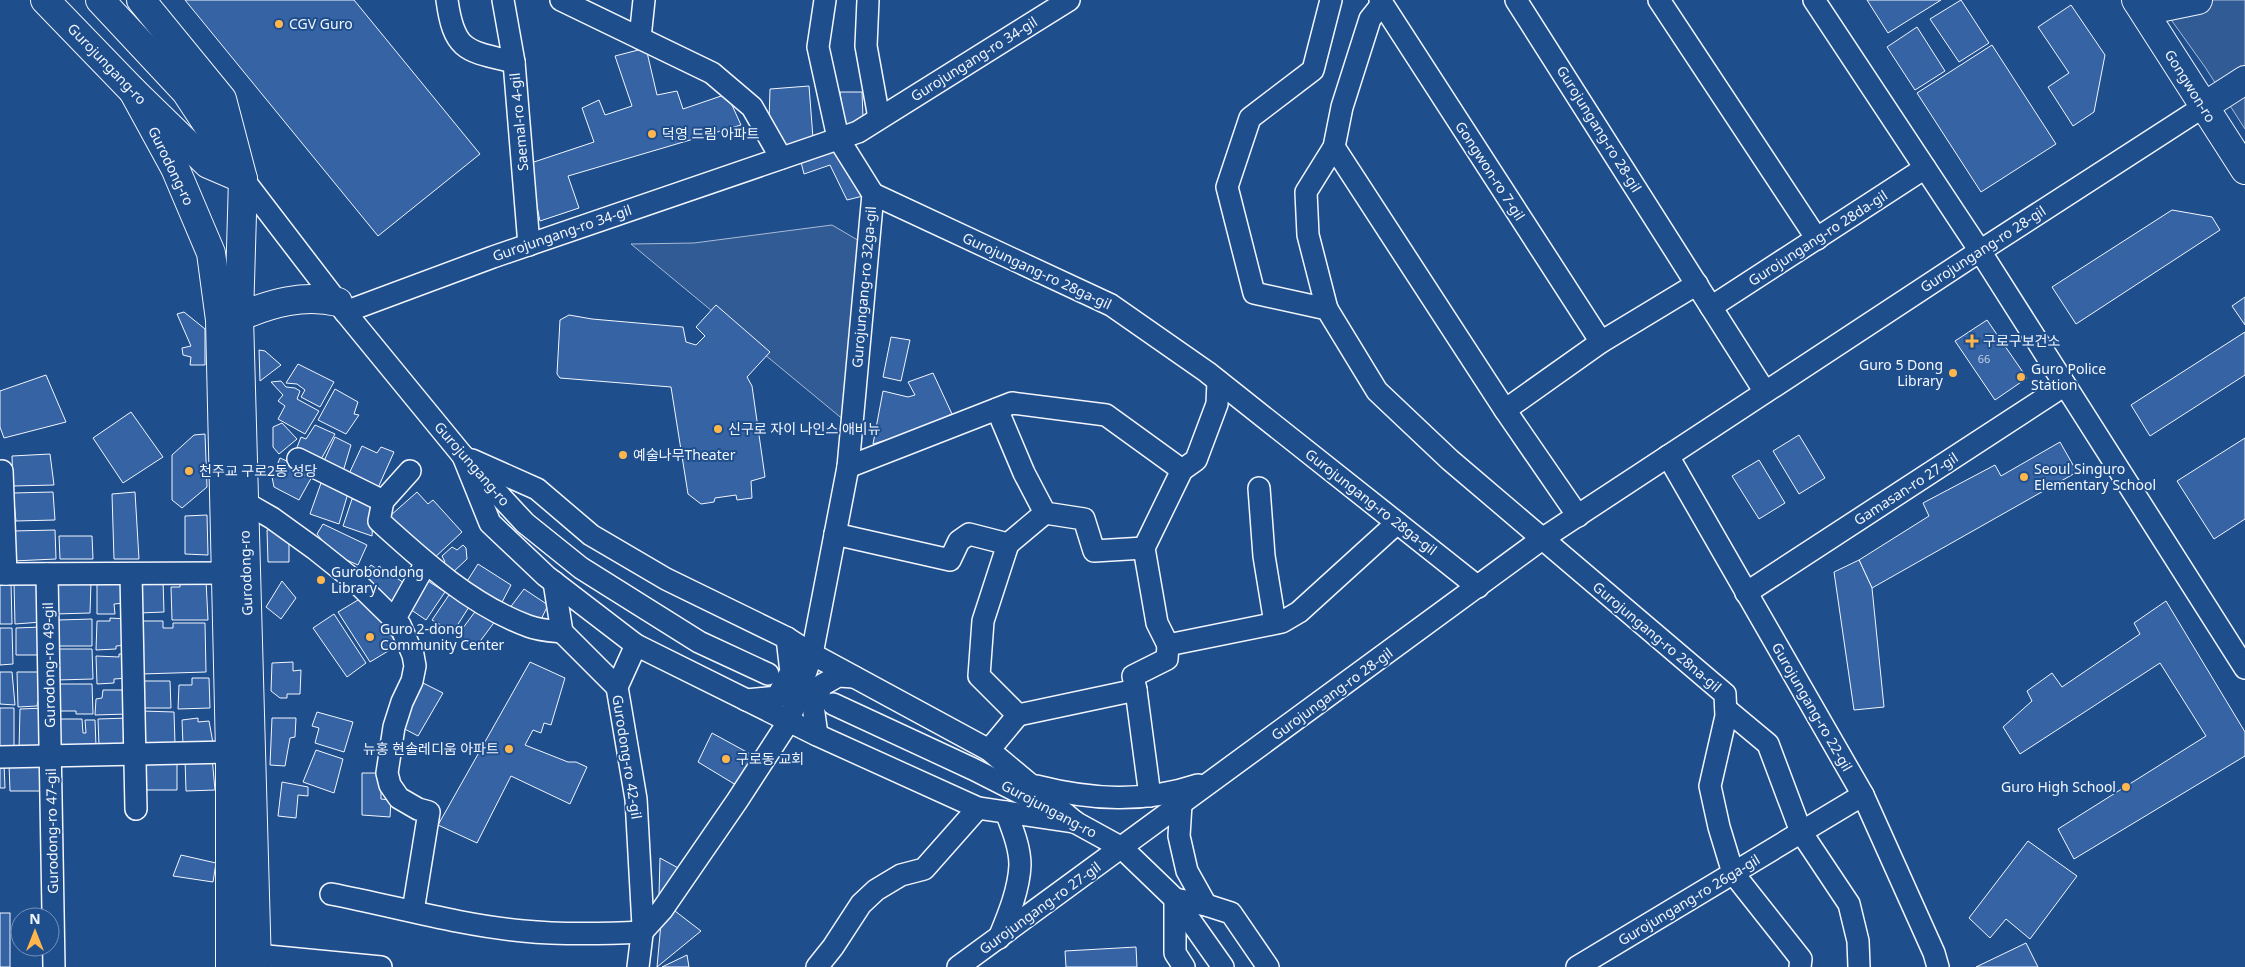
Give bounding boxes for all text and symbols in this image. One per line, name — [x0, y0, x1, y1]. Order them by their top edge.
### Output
street label: Gurojungang-ro 34-gil — [907, 12, 1041, 105]
place label: CGV Guro — [289, 14, 353, 33]
marker: CGV Guro — [273, 18, 285, 30]
street label: Gurojungang-ro — [64, 19, 151, 108]
street label: Gongwon-ro — [2161, 46, 2220, 126]
street label: Gurojungang-ro 28-gil — [1553, 62, 1646, 196]
street label: Saemal-ro 4-gil — [505, 72, 532, 172]
street label: Gongwon-ro 7-gil — [1451, 118, 1530, 224]
street label: Gurodong-ro — [144, 123, 199, 208]
place label: 덕영 드림 아파트 — [662, 124, 760, 143]
marker: 덕영 드림 아파트 — [646, 128, 658, 140]
street label: Gurojungang-ro 28da-gil — [1744, 185, 1891, 290]
street label: Gurojungang-ro 34-gil — [490, 200, 634, 265]
street label: Gurojungang-ro 28-gil — [1916, 201, 2049, 296]
street label: Gurojungang-ro 32ga-gil — [847, 205, 880, 369]
street label: Gurojungang-ro 28ga-gil — [960, 228, 1115, 313]
place label: 구로구보건소 — [1983, 331, 2060, 350]
marker: 구로구보건소 — [1965, 334, 1979, 348]
house number: 66 — [1978, 351, 1990, 366]
place label: Guro 5 Dong Library — [1859, 355, 1944, 390]
place label: Guro Police Station — [2031, 359, 2106, 394]
marker: Guro 5 Dong Library — [1947, 367, 1959, 379]
marker: Guro Police Station — [2015, 371, 2027, 383]
street label: Gurojungang-ro — [430, 417, 514, 510]
place label: 신구로 자이 나인스 애비뉴 — [728, 419, 881, 438]
marker: 신구로 자이 나인스 애비뉴 — [712, 423, 724, 435]
street label: Gurojungang-ro 28ga-gil — [1301, 444, 1441, 559]
place label: 예술나무Theater — [633, 445, 736, 464]
street label: Gamasan-ro 27-gil — [1850, 448, 1962, 529]
marker: 예술나무Theater — [617, 449, 629, 461]
place label: Seoul Singuro Elementary School — [2034, 459, 2156, 494]
place label: 천주교 구로2동 성당 — [199, 461, 317, 480]
marker: 천주교 구로2동 성당 — [183, 465, 195, 477]
marker: Seoul Singuro Elementary School — [2018, 471, 2030, 483]
street label: Gurodong-ro — [235, 530, 256, 616]
place label: Gurobondong Library — [331, 562, 424, 597]
marker: Gurobondong Library — [315, 574, 327, 586]
street label: Gurojungang-ro 28na-gil — [1589, 577, 1726, 696]
street label: Gurodong-ro 49-gil — [38, 602, 59, 728]
place label: Guro 2-dong Community Center — [380, 619, 505, 654]
marker: Guro 2-dong Community Center — [364, 631, 376, 643]
street label: Gurojungang-ro 22-gil — [1768, 639, 1857, 775]
street label: Gurojungang-ro 28-gil — [1267, 643, 1396, 744]
street label: Gurodong-ro 42-gil — [608, 693, 647, 820]
place label: 뉴홍 현솔레디움 아파트 — [363, 739, 499, 758]
marker: 뉴홍 현솔레디움 아파트 — [503, 743, 515, 755]
place label: 구로동 교회 — [736, 749, 804, 768]
marker: 구로동 교회 — [720, 753, 732, 765]
street label: Gurodong-ro 47-gil — [41, 768, 62, 894]
street label: Gurojungang-ro — [998, 775, 1100, 842]
place label: Guro High School — [2001, 777, 2116, 796]
marker: Guro High School — [2120, 781, 2132, 793]
street label: Gurojungang-ro 26ga-gil — [1614, 850, 1763, 950]
street label: Gurojungang-ro 27-gil — [975, 857, 1104, 958]
north arrow — [10, 907, 60, 957]
text: N — [29, 909, 41, 928]

